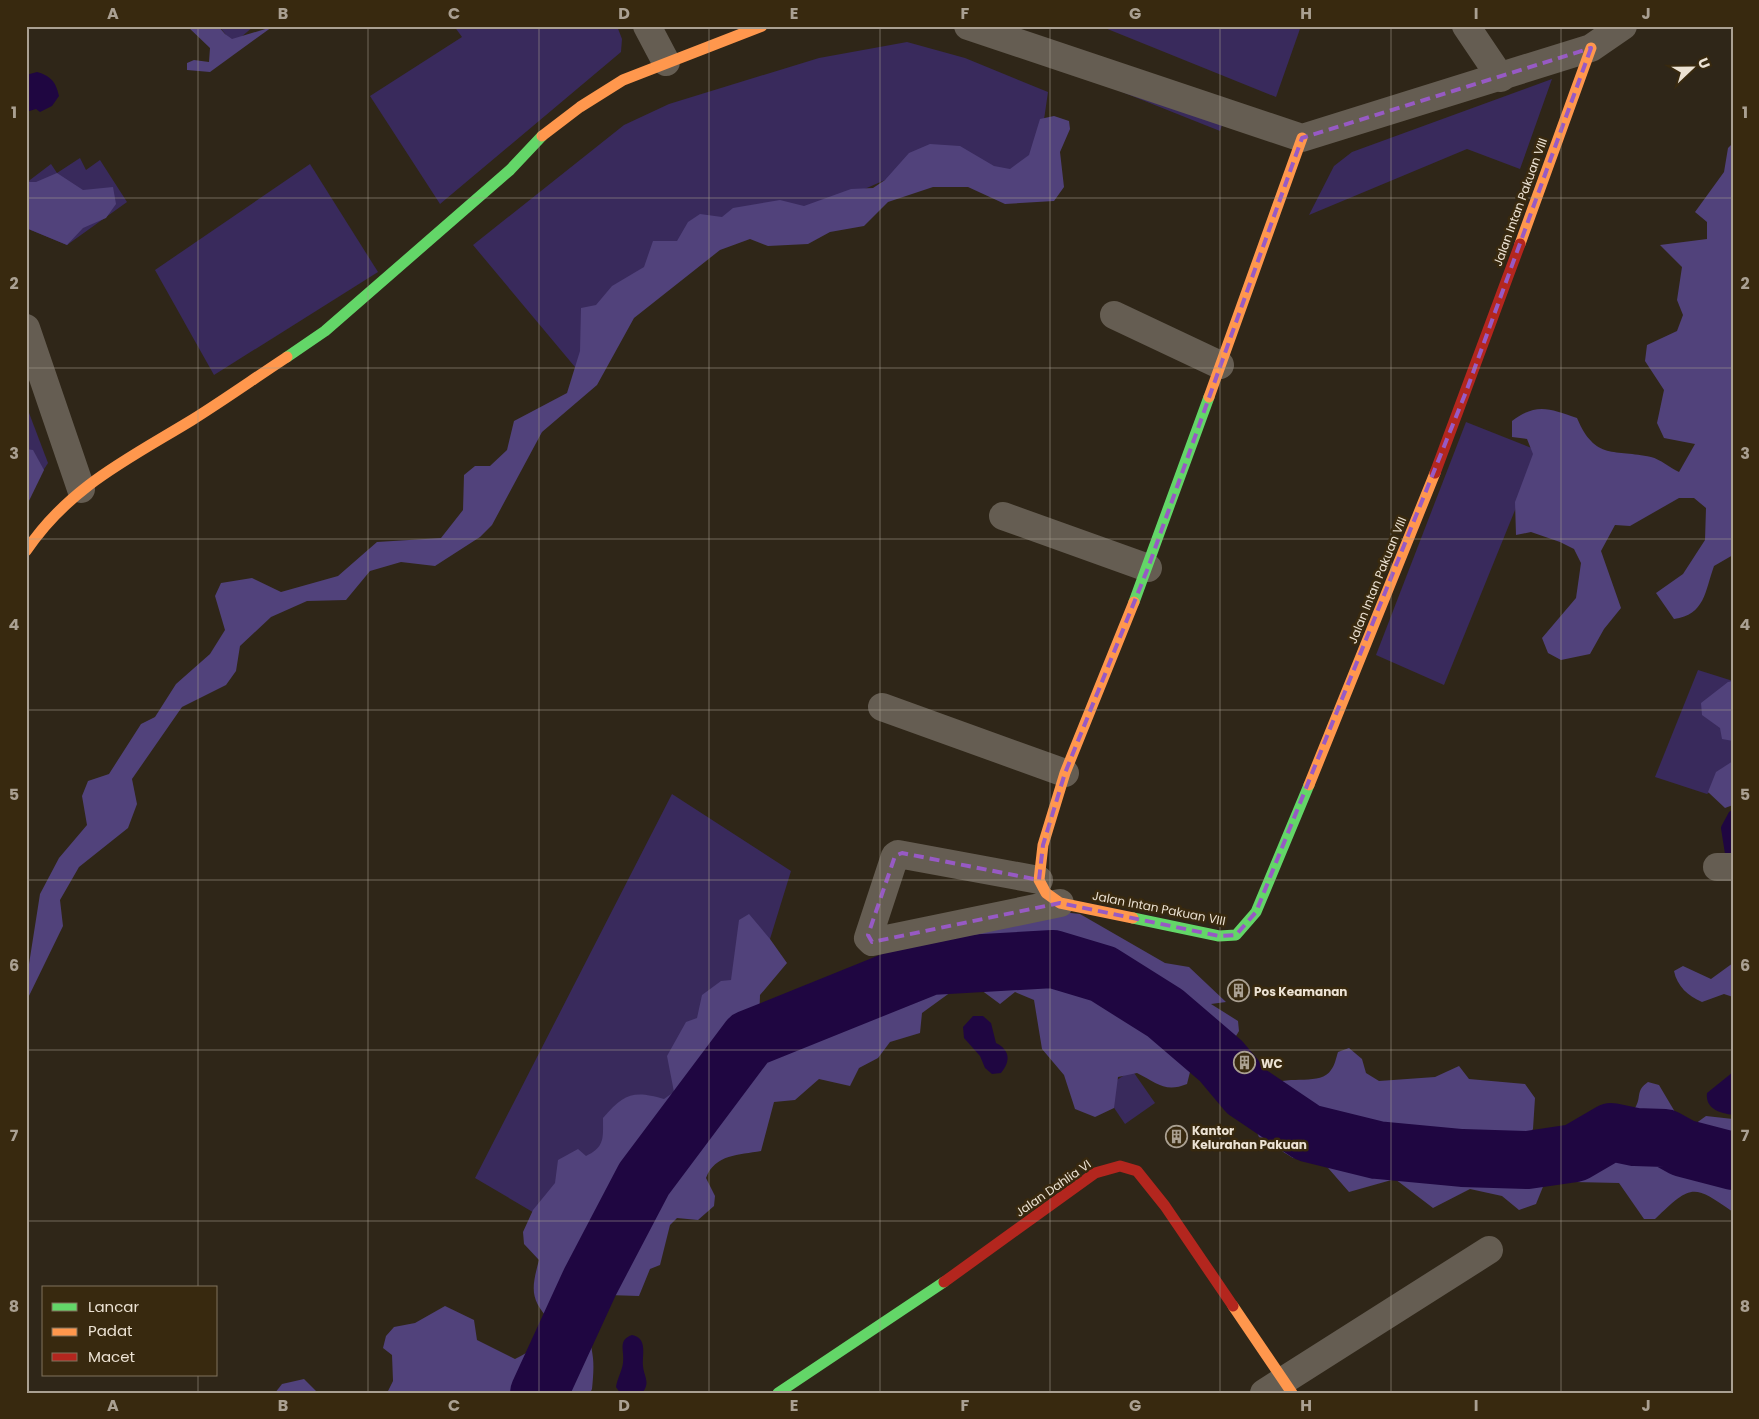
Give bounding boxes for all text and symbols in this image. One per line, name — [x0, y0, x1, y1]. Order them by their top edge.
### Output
text: A — [107, 2, 119, 25]
text: B — [278, 2, 288, 25]
text: C — [448, 2, 460, 25]
text: D — [618, 2, 630, 25]
text: E — [790, 2, 798, 25]
text: F — [961, 2, 970, 25]
text: G — [1129, 2, 1141, 25]
text: H — [1300, 2, 1312, 25]
text: I — [1474, 2, 1478, 25]
text: J — [1641, 2, 1651, 25]
north arrow — [1666, 42, 1716, 92]
text: U — [1693, 55, 1715, 72]
text: 1 — [11, 101, 17, 124]
text: 1 — [1742, 101, 1748, 124]
street label: Jalan Intan Pakuan VIII — [1489, 135, 1551, 268]
text: 2 — [9, 272, 19, 295]
text: 2 — [1740, 272, 1750, 295]
text: 3 — [9, 442, 19, 465]
text: 3 — [1740, 442, 1750, 465]
street label: Jalan Intan Pakuan VIII — [1344, 514, 1410, 646]
text: 4 — [9, 613, 20, 636]
text: 4 — [1740, 613, 1751, 636]
text: 5 — [9, 783, 19, 806]
text: 5 — [1740, 783, 1750, 806]
street label: Jalan Intan Pakuan VIII — [1091, 887, 1227, 929]
text: 6 — [9, 954, 19, 977]
text: 6 — [1740, 954, 1750, 977]
building icon: Pos Keamanan — [1226, 979, 1250, 1003]
place label: Pos Keamanan — [1254, 983, 1347, 1000]
building icon: WC — [1233, 1051, 1257, 1075]
place label: WC — [1261, 1055, 1283, 1072]
place label: Kantor Kelurahan Pakuan — [1192, 1122, 1307, 1153]
text: 7 — [10, 1124, 19, 1147]
text: 7 — [1741, 1124, 1750, 1147]
building icon: Kantor Kelurahan Pakuan — [1164, 1125, 1188, 1149]
street label: Jalan Dahlia VI — [1012, 1155, 1094, 1220]
legend — [42, 1286, 218, 1376]
text: 8 — [9, 1295, 19, 1318]
text: 8 — [1740, 1295, 1750, 1318]
text: Lancar — [88, 1296, 139, 1317]
text: Padat — [88, 1320, 133, 1341]
text: Macet — [88, 1346, 135, 1367]
text: A — [107, 1394, 119, 1417]
text: B — [278, 1394, 288, 1417]
text: C — [448, 1394, 460, 1417]
text: D — [618, 1394, 630, 1417]
text: E — [790, 1394, 798, 1417]
text: F — [961, 1394, 970, 1417]
text: G — [1129, 1394, 1141, 1417]
text: H — [1300, 1394, 1312, 1417]
text: I — [1474, 1394, 1478, 1417]
text: J — [1641, 1394, 1651, 1417]

